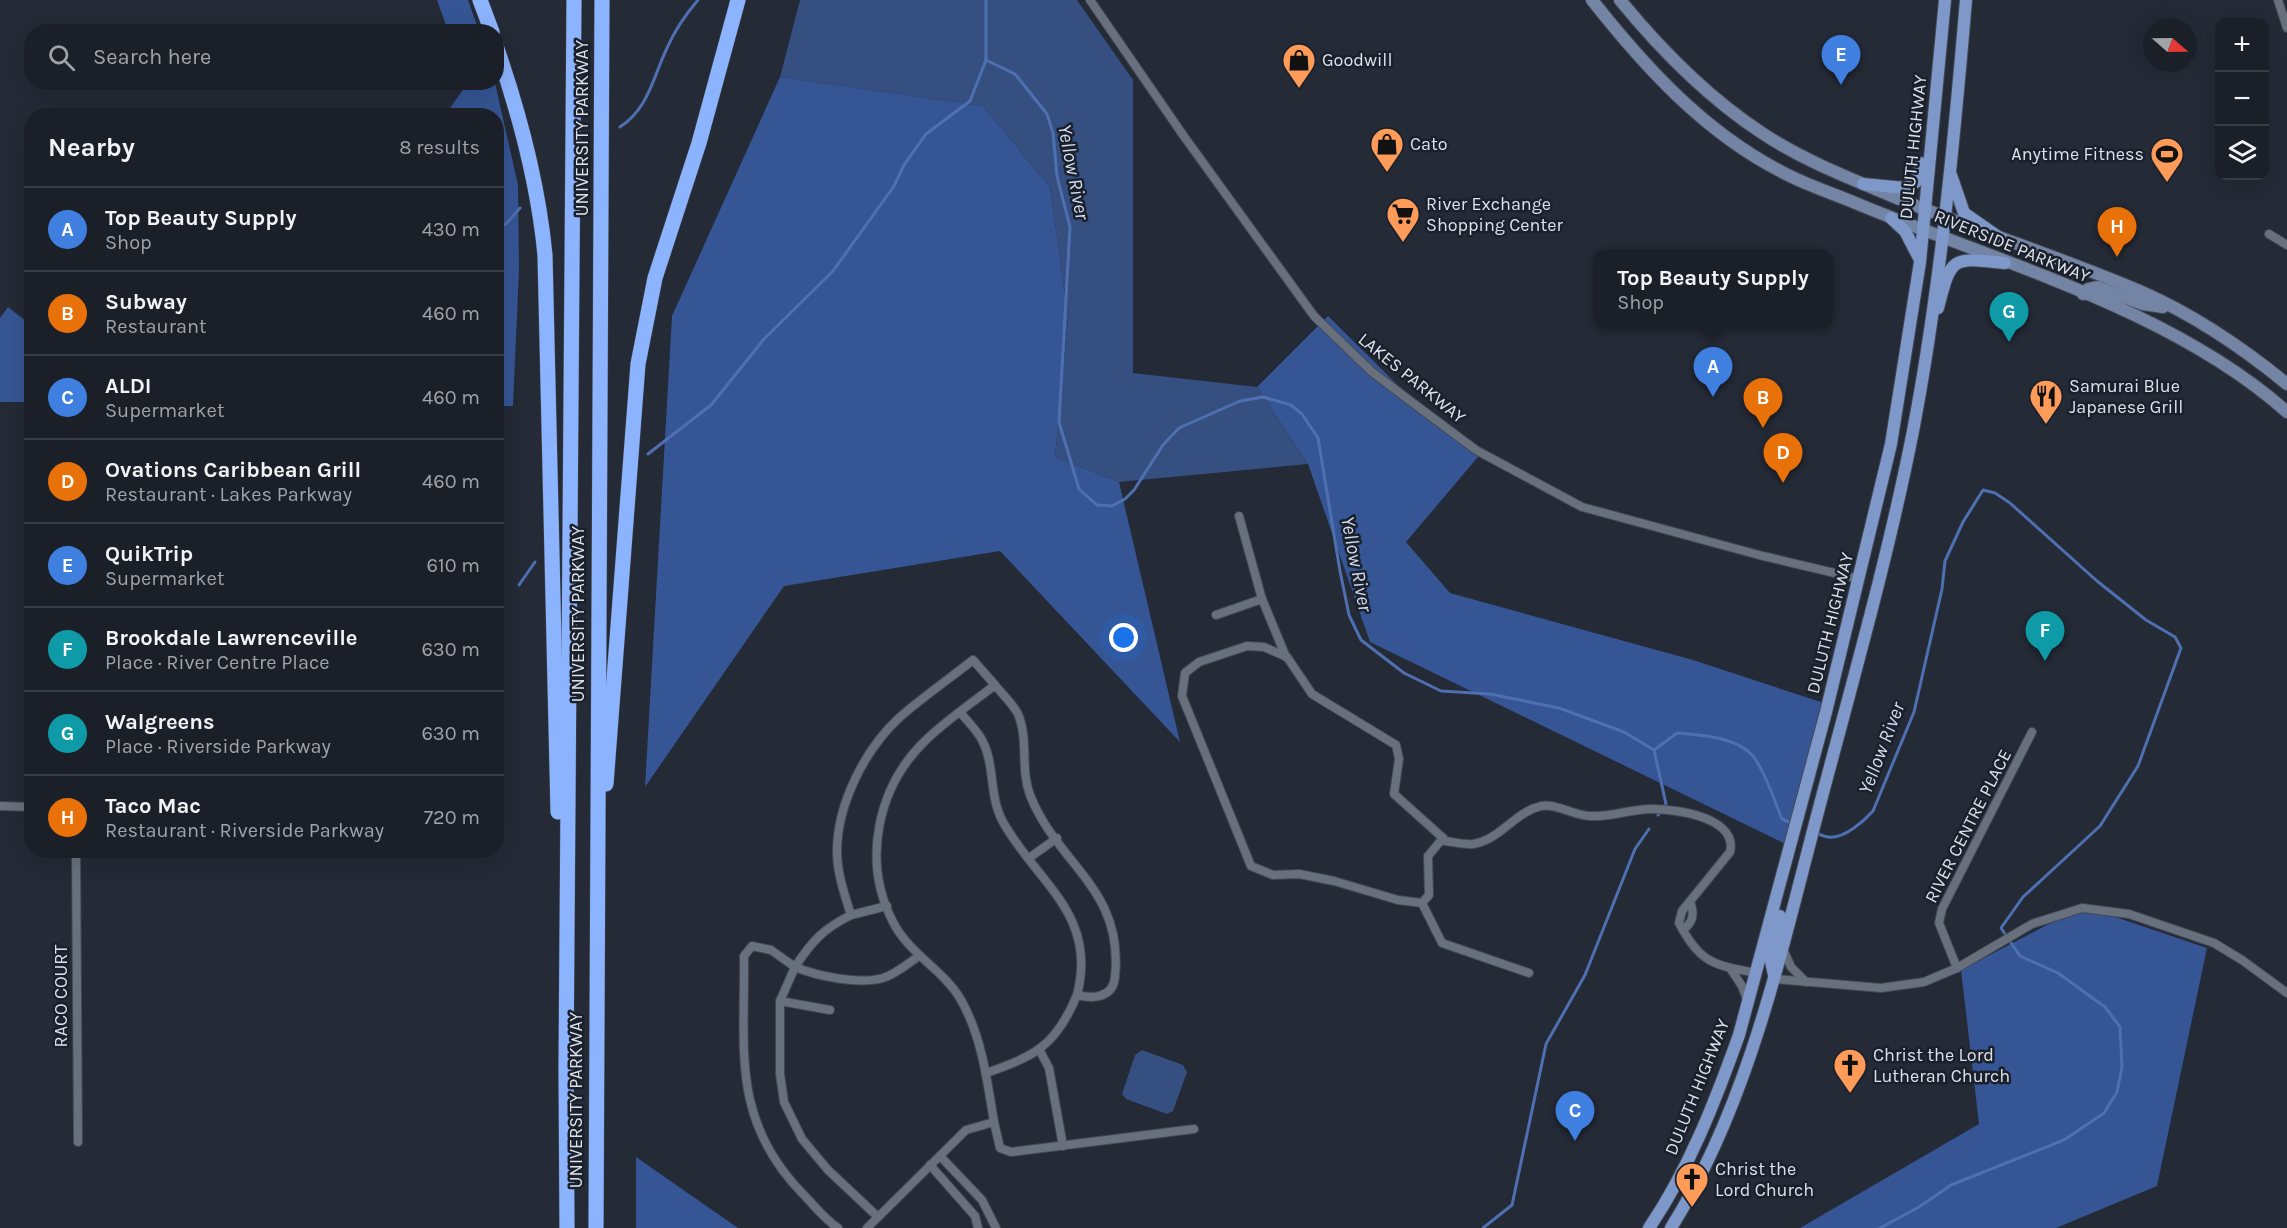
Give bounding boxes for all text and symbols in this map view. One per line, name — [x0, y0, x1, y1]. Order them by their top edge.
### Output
north arrow — [2143, 18, 2197, 72]
map controls — [2215, 18, 2269, 180]
button: + — [2215, 18, 2269, 72]
search box — [24, 24, 504, 90]
pin: E — [1822, 36, 1860, 85]
street label: UNIVERSITY PARKWAY — [571, 40, 593, 216]
icon: search — [45, 41, 78, 74]
shop icon: Goodwill — [1281, 42, 1317, 89]
text: Search here — [93, 44, 211, 70]
place label: Goodwill — [1322, 49, 1392, 71]
button: − — [2215, 72, 2269, 126]
street label: DULUTH HIGHWAY — [1894, 74, 1932, 220]
water label: Yellow River — [1053, 122, 1094, 223]
shop icon: Cato — [1369, 126, 1405, 173]
button: layers — [2215, 126, 2269, 180]
text: Nearby — [48, 132, 135, 163]
place label: Cato — [1410, 133, 1448, 155]
text: 8 results — [399, 136, 480, 159]
sports icon: Anytime Fitness — [2149, 136, 2185, 183]
place label: Anytime Fitness — [2011, 143, 2144, 165]
place label: River Exchange Shopping Center — [1426, 193, 1563, 236]
supermarket icon: River Exchange Shopping Center — [1385, 196, 1421, 243]
text: Top Beauty Supply — [105, 205, 296, 231]
street label: RIVERSIDE PARKWAY — [1931, 205, 2093, 287]
pin: H — [2098, 208, 2136, 257]
text: A — [61, 218, 74, 241]
text: 430 m — [422, 218, 480, 241]
text: Shop — [105, 231, 152, 254]
popup — [1593, 250, 1833, 328]
text: Top Beauty Supply — [1617, 265, 1809, 291]
text: Subway — [105, 289, 187, 315]
text: Shop — [1617, 291, 1664, 314]
pin: G — [1990, 292, 2028, 342]
text: B — [61, 302, 74, 325]
text: 460 m — [422, 302, 480, 325]
text: Restaurant — [105, 315, 207, 338]
street label: LAKES PARKWAY — [1354, 328, 1470, 428]
pin: A — [1694, 348, 1732, 397]
text: ALDI — [105, 373, 151, 399]
place label: Samurai Blue Japanese Grill — [2069, 375, 2183, 418]
pin: B — [1744, 378, 1782, 428]
restaurant icon: Samurai Blue Japanese Grill — [2028, 378, 2064, 425]
text: C — [61, 386, 74, 409]
text: 460 m — [422, 386, 480, 409]
text: Supermarket — [105, 399, 224, 422]
pin: D — [1764, 434, 1802, 483]
text: Ovations Caribbean Grill — [105, 457, 361, 483]
text: D — [61, 470, 74, 493]
text: 460 m — [422, 470, 480, 493]
text: Restaurant · Lakes Parkway — [105, 483, 352, 506]
water label: Yellow River — [1336, 514, 1377, 615]
street label: UNIVERSITY PARKWAY — [567, 526, 589, 702]
text: QuikTrip — [105, 541, 193, 567]
street label: DULUTH HIGHWAY — [1802, 550, 1858, 696]
text: E — [62, 554, 73, 577]
text: 610 m — [427, 554, 480, 577]
text: Supermarket — [105, 567, 224, 590]
pin: F — [2026, 612, 2064, 661]
your location — [1109, 623, 1138, 652]
text: Brookdale Lawrenceville — [105, 625, 358, 651]
text: F — [62, 638, 73, 661]
text: 630 m — [421, 638, 480, 661]
text: Place · River Centre Place — [105, 651, 330, 674]
water label: Yellow River — [1853, 698, 1910, 797]
text: Walgreens — [105, 709, 215, 735]
text: G — [61, 722, 74, 745]
text: 630 m — [421, 722, 480, 745]
text: Place · Riverside Parkway — [105, 735, 331, 758]
street label: RIVER CENTRE PLACE — [1920, 746, 2016, 906]
text: Taco Mac — [105, 793, 201, 819]
text: H — [60, 806, 75, 829]
text: 720 m — [424, 806, 480, 829]
text: Restaurant · Riverside Parkway — [105, 819, 384, 842]
street label: RACO COURT — [50, 945, 72, 1047]
street label: UNIVERSITY PARKWAY — [565, 1012, 587, 1188]
street label: DULUTH HIGHWAY — [1660, 1016, 1734, 1158]
place label: Christ the Lord Lutheran Church — [1873, 1044, 2010, 1087]
church icon: Christ the Lord Lutheran Church — [1832, 1047, 1868, 1094]
pin: C — [1556, 1092, 1594, 1141]
place label: Christ the Lord Church — [1715, 1158, 1814, 1201]
church icon: Christ the Lord Church — [1674, 1161, 1710, 1208]

